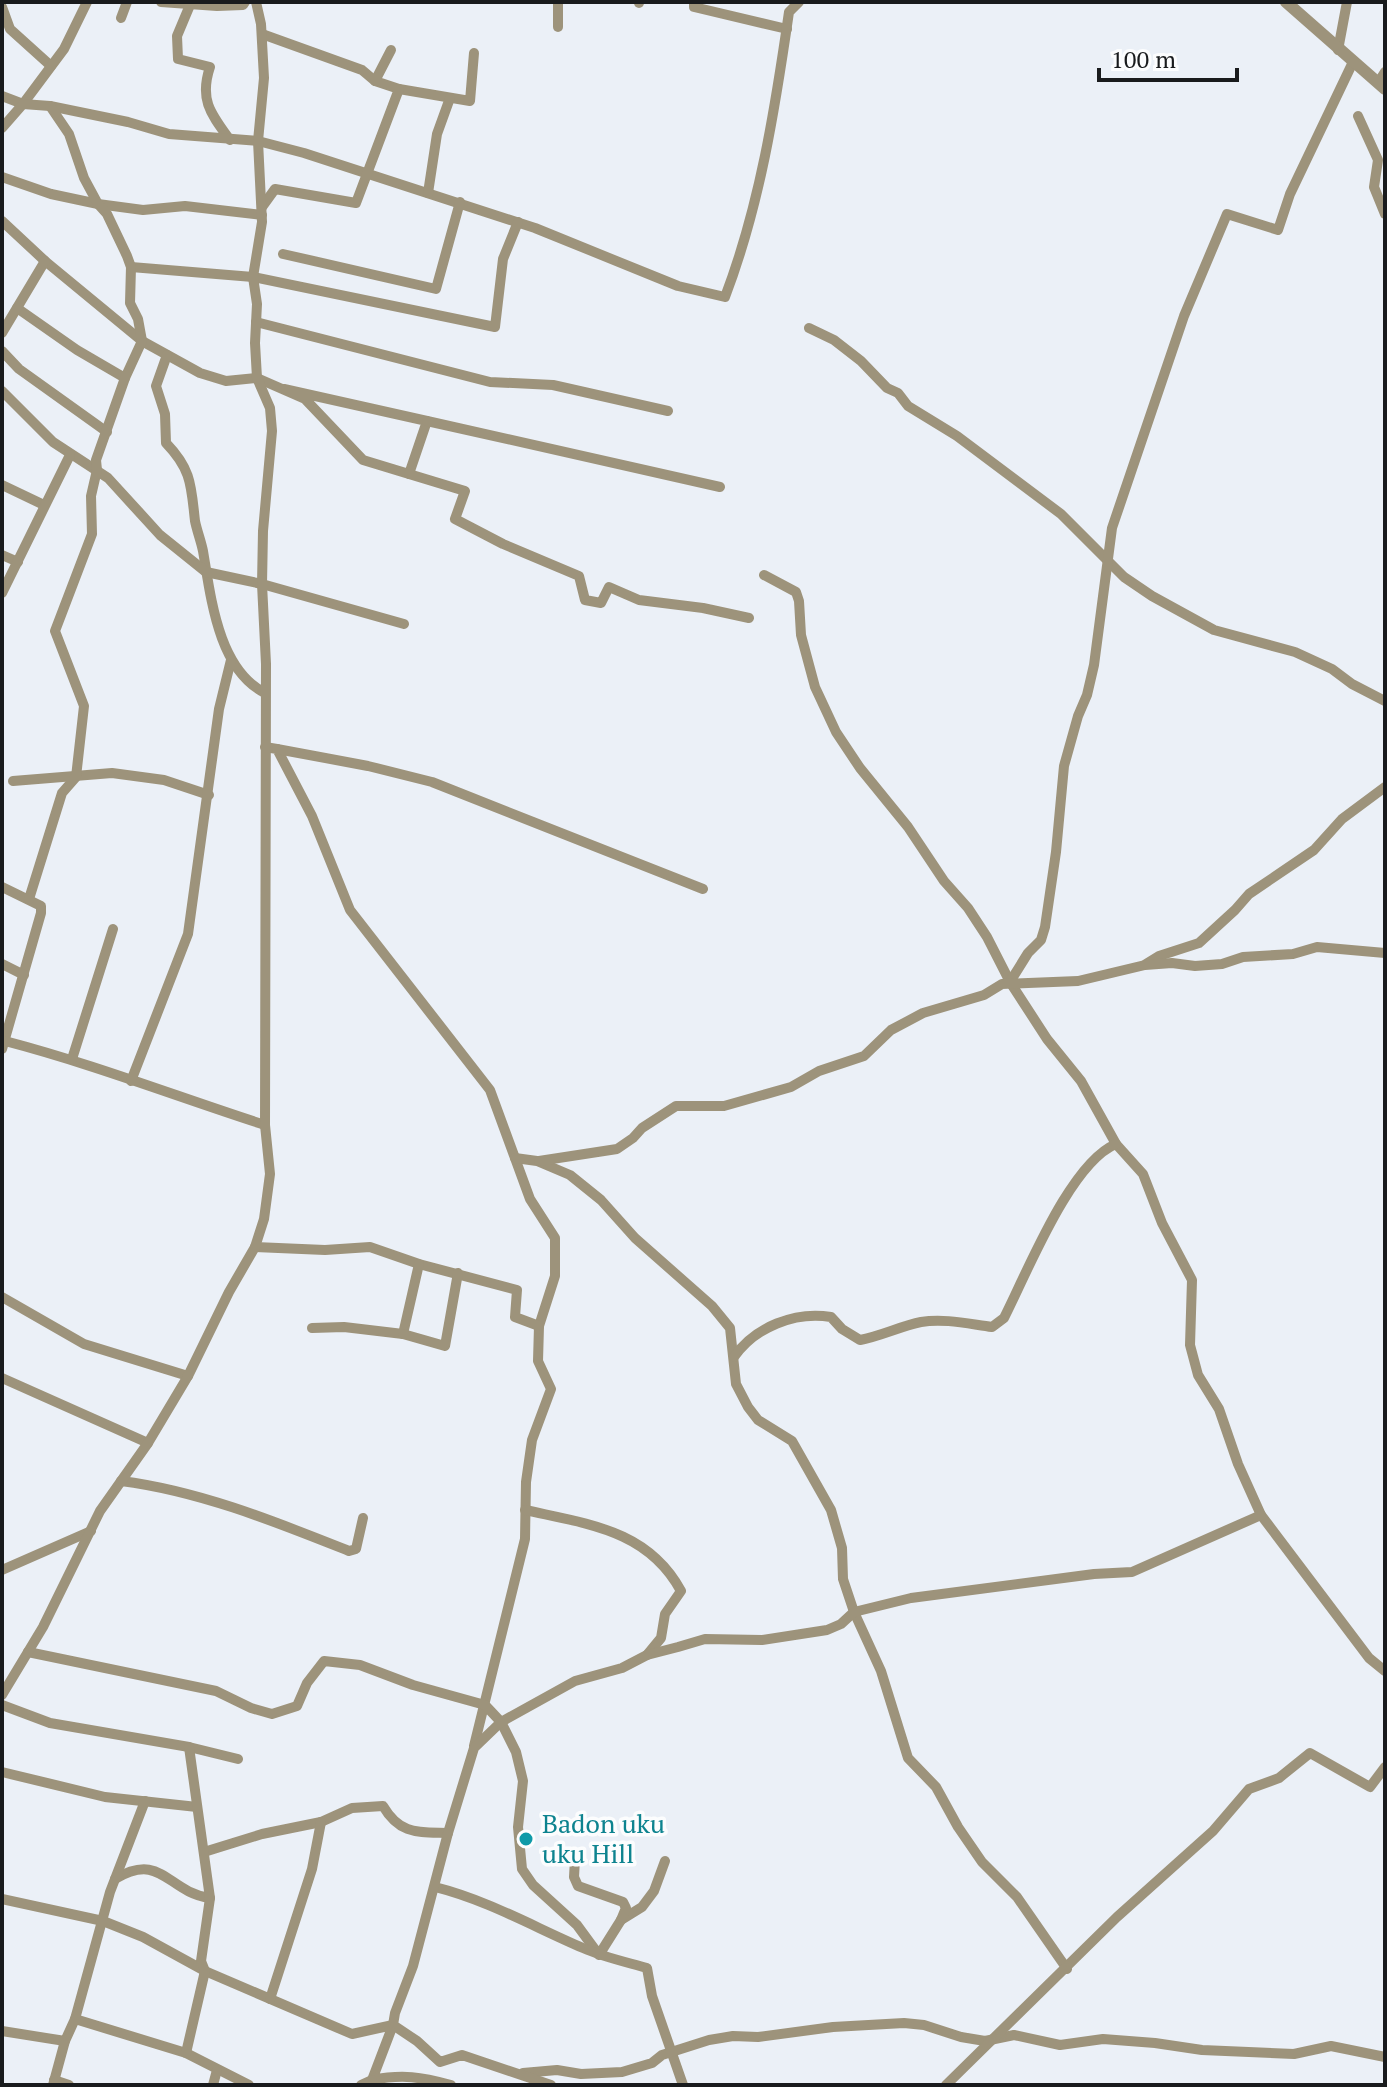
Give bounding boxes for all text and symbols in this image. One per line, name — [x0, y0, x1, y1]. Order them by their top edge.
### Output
scale bar — [1099, 32, 1237, 82]
text: 100 m — [1111, 43, 1176, 75]
place label: Badon uku uku Hill — [542, 1806, 665, 1870]
marker: Badon uku uku Hill — [517, 1830, 535, 1848]

